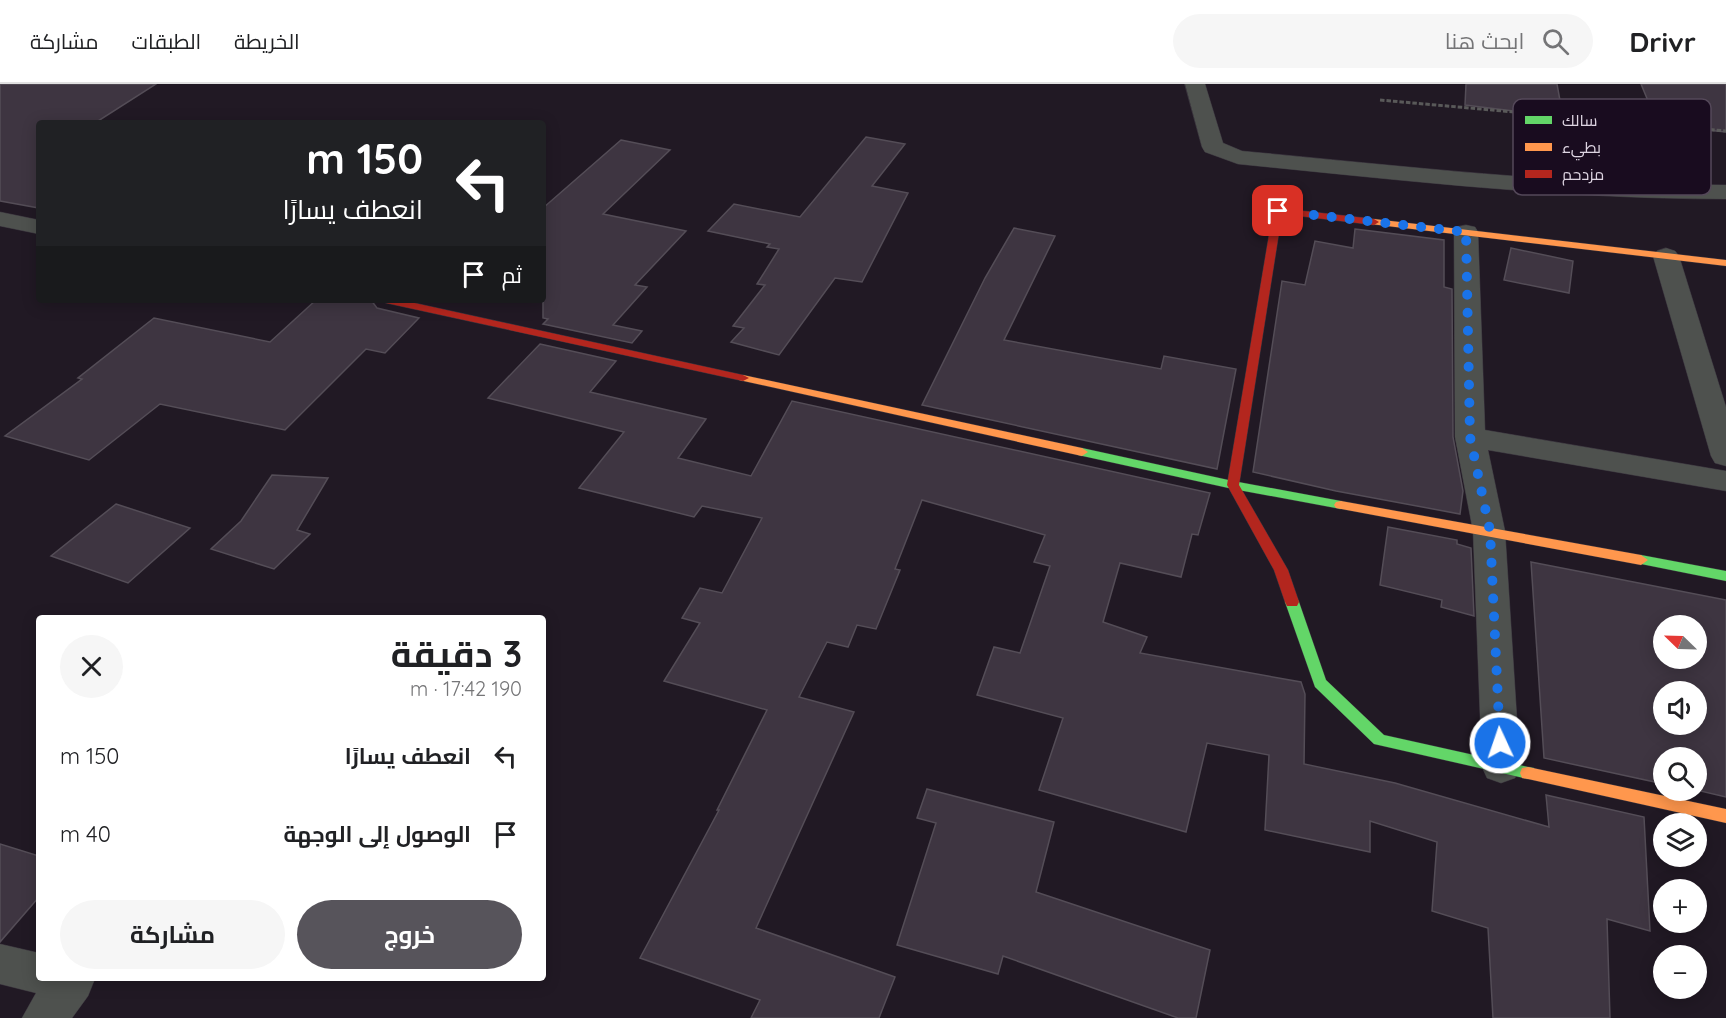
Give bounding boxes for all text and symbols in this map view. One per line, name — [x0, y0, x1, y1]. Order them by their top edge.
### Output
search box — [1173, 14, 1593, 68]
text: Drivr — [1629, 24, 1696, 59]
icon: search — [1539, 25, 1572, 58]
text: ابحث هنا — [1445, 27, 1524, 55]
text: مشاركة — [30, 28, 99, 54]
text: الطبقات — [132, 28, 201, 54]
text: الخريطة — [234, 28, 300, 54]
legend — [1513, 99, 1711, 195]
text: سالك — [1562, 110, 1597, 130]
text: 150 m — [306, 132, 423, 185]
text: بطيء — [1562, 137, 1601, 161]
icon: left — [444, 144, 522, 222]
text: مزدحم — [1562, 164, 1604, 186]
pin — [1252, 185, 1303, 236]
text: انعطف يسارًا — [283, 192, 423, 226]
icon: arrive — [1261, 194, 1294, 227]
icon: arrive — [457, 258, 490, 291]
text: ثم — [502, 261, 522, 289]
north arrow — [1653, 615, 1707, 669]
map controls — [1653, 615, 1707, 999]
text: 3 دقيقة — [391, 631, 522, 676]
button: close — [60, 635, 123, 698]
text: 190 m · 17:42 — [410, 676, 522, 701]
button: sound — [1653, 681, 1707, 735]
position arrow — [1468, 711, 1532, 775]
icon: left — [489, 740, 522, 773]
text: 150 m — [60, 742, 119, 770]
text: انعطف يسارًا — [345, 742, 471, 770]
button: search — [1653, 747, 1707, 801]
button: layers — [1653, 813, 1707, 867]
icon: arrive — [489, 818, 522, 851]
text: 40 m — [60, 820, 111, 848]
text: الوصول إلى الوجهة — [283, 820, 471, 848]
button: + — [1653, 879, 1707, 933]
button: مشاركة — [60, 900, 285, 969]
button: خروج — [297, 900, 522, 969]
button: − — [1653, 945, 1707, 999]

